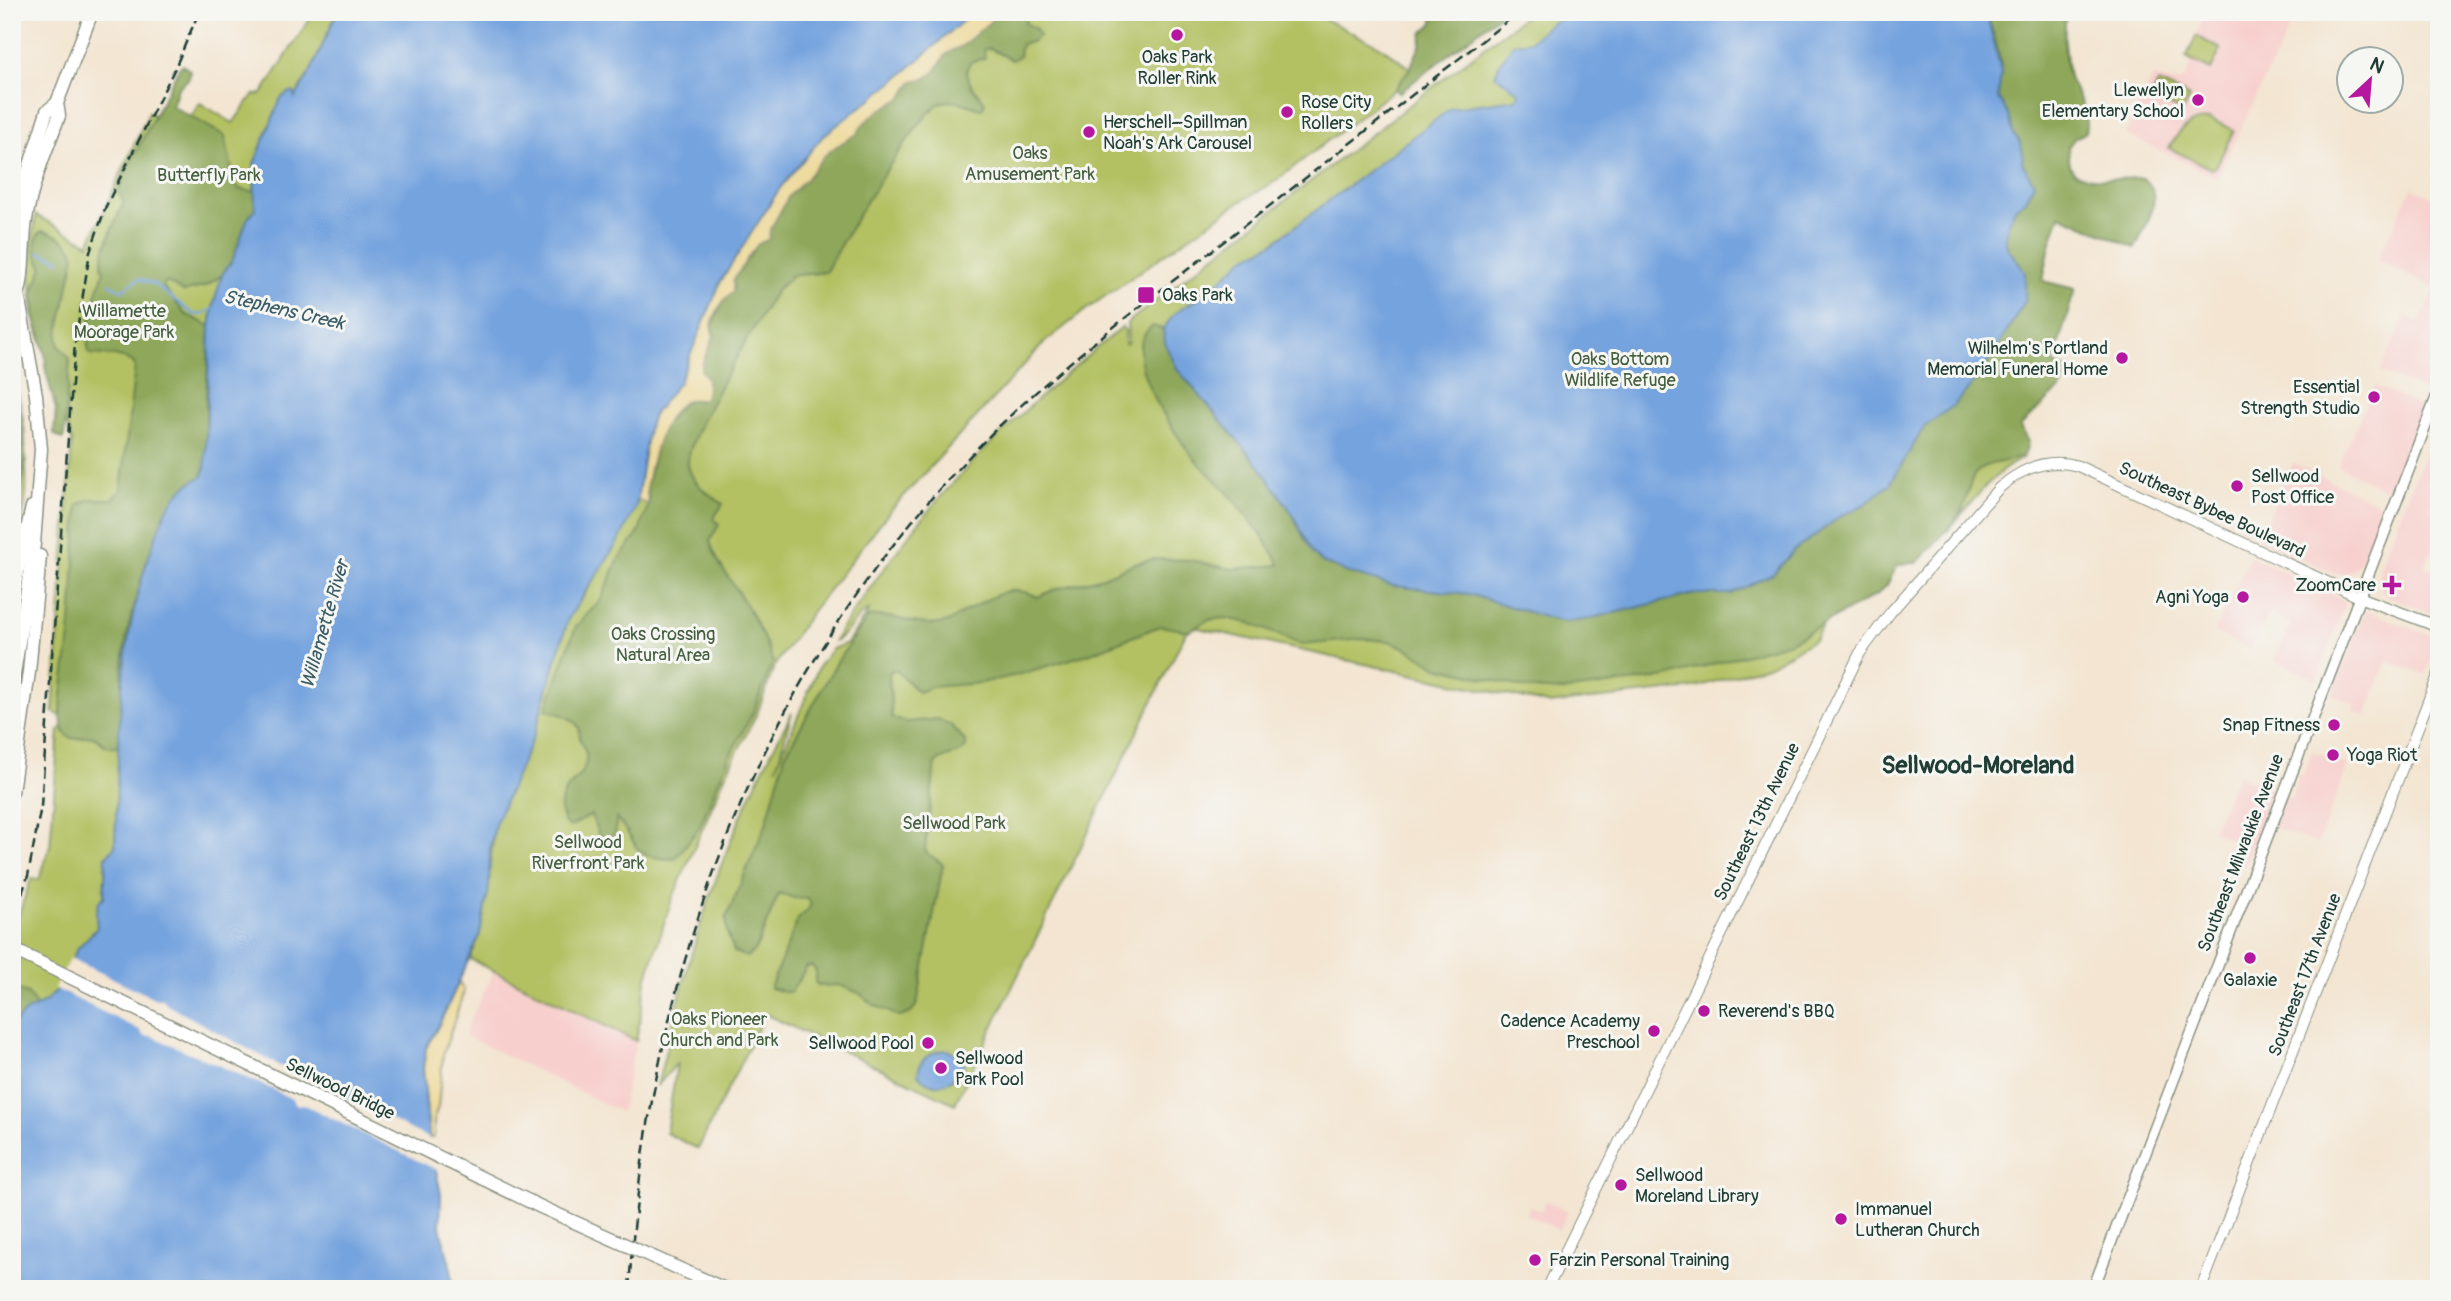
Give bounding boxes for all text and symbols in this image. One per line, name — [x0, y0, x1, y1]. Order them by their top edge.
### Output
marker: Oaks Park Roller Rink — [1169, 27, 1185, 43]
place label: Oaks Park Roller Rink — [1137, 46, 1217, 90]
north arrow — [2336, 46, 2406, 116]
text: N — [2366, 52, 2388, 79]
place label: Llewellyn Elementary School — [2042, 79, 2184, 123]
place label: Rose City Rollers — [1301, 91, 1371, 135]
marker: Llewellyn Elementary School — [2190, 92, 2206, 108]
marker: Rose City Rollers — [1279, 104, 1295, 120]
place label: Herschell–Spillman Noah's Ark Carousel — [1103, 111, 1252, 155]
marker: Herschell–Spillman Noah's Ark Carousel — [1081, 124, 1097, 140]
park label: Oaks Amusement Park — [965, 142, 1096, 186]
park label: Butterfly Park — [157, 164, 261, 187]
place label: Oaks Park — [1162, 284, 1233, 307]
water label: Stephens Creek — [221, 285, 349, 336]
marker: Oaks Park — [1136, 285, 1156, 305]
park label: Willamette Moorage Park — [74, 300, 175, 344]
place label: Wilhelm's Portland Memorial Funeral Home — [1927, 337, 2108, 381]
park label: Oaks Bottom Wildlife Refuge — [1564, 348, 1676, 392]
marker: Wilhelm's Portland Memorial Funeral Home — [2114, 350, 2130, 366]
place label: Essential Strength Studio — [2240, 376, 2360, 420]
marker: Essential Strength Studio — [2366, 389, 2382, 405]
street label: Southeast Bybee Boulevard — [2115, 457, 2309, 563]
place label: Sellwood Post Office — [2251, 465, 2334, 509]
marker: Sellwood Post Office — [2229, 478, 2245, 494]
water label: Willamette River — [295, 555, 355, 691]
place label: ZoomCare — [2295, 574, 2376, 597]
marker: ZoomCare — [2382, 575, 2402, 595]
place label: Agni Yoga — [2155, 586, 2229, 609]
marker: Agni Yoga — [2235, 589, 2251, 605]
park label: Oaks Crossing Natural Area — [611, 623, 715, 667]
place label: Snap Fitness — [2222, 714, 2320, 737]
marker: Snap Fitness — [2326, 717, 2342, 733]
street label: Southeast 13th Avenue — [1709, 739, 1805, 905]
place label: Yoga Riot — [2346, 744, 2418, 767]
marker: Yoga Riot — [2325, 747, 2341, 763]
district label: Sellwood-Moreland — [1882, 751, 2074, 780]
street label: Southeast Milwaukie Avenue — [2193, 751, 2289, 955]
park label: Sellwood Park — [902, 812, 1006, 835]
park label: Sellwood Riverfront Park — [531, 831, 645, 875]
street label: Southeast 17th Avenue — [2263, 890, 2347, 1060]
marker: Galaxie — [2242, 950, 2258, 966]
place label: Galaxie — [2223, 969, 2277, 992]
place label: Reverend's BBQ — [1718, 1000, 1835, 1023]
marker: Reverend's BBQ — [1696, 1003, 1712, 1019]
park label: Oaks Pioneer Church and Park — [660, 1008, 779, 1052]
place label: Cadence Academy Preschool — [1500, 1010, 1640, 1054]
marker: Cadence Academy Preschool — [1646, 1023, 1662, 1039]
place label: Sellwood Pool — [808, 1032, 914, 1055]
marker: Sellwood Pool — [920, 1035, 936, 1051]
place label: Sellwood Park Pool — [955, 1047, 1024, 1091]
street label: Sellwood Bridge — [282, 1053, 398, 1125]
marker: Sellwood Park Pool — [933, 1060, 949, 1076]
place label: Sellwood Moreland Library — [1635, 1164, 1759, 1208]
marker: Sellwood Moreland Library — [1613, 1177, 1629, 1193]
place label: Immanuel Lutheran Church — [1855, 1198, 1980, 1242]
marker: Immanuel Lutheran Church — [1833, 1211, 1849, 1227]
place label: Farzin Personal Training — [1549, 1249, 1729, 1272]
marker: Farzin Personal Training — [1527, 1252, 1543, 1268]

